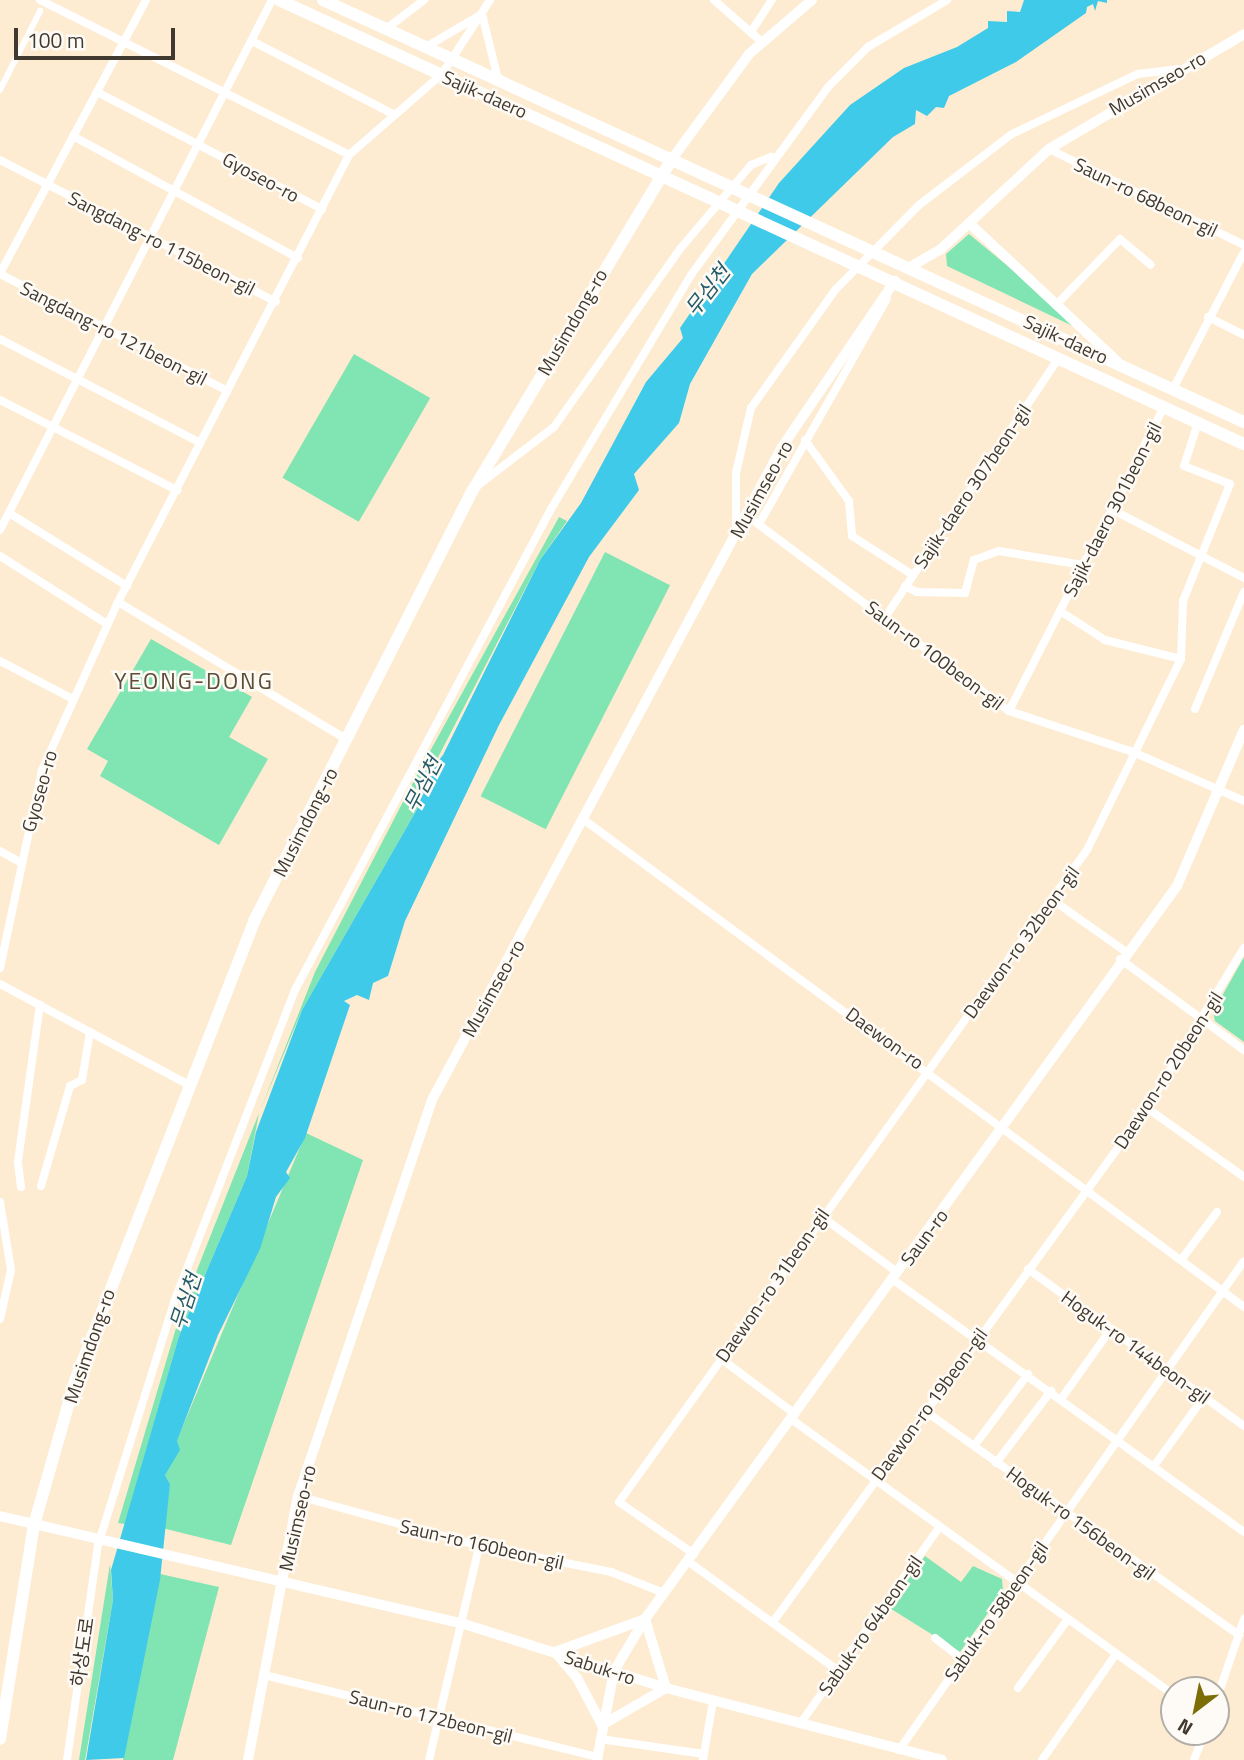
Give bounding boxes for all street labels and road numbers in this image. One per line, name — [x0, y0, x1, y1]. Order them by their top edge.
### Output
street label: Musimseo-ro — [1104, 46, 1210, 120]
street label: Sajik-daero — [439, 65, 531, 123]
street label: Gyoseo-ro — [219, 147, 303, 207]
street label: Saun-ro 68beon-gil — [1071, 152, 1221, 242]
street label: Sangdang-ro 115beon-gil — [65, 186, 259, 300]
street label: Musimdong-ro — [532, 265, 612, 379]
street label: Sangdang-ro 121beon-gil — [17, 276, 211, 390]
street label: Sajik-daero — [1020, 310, 1112, 368]
street label: Sajik-daero 307beon-gil — [909, 400, 1035, 572]
street label: Sajik-daero 301beon-gil — [1058, 418, 1166, 600]
street label: Musimseo-ro — [725, 436, 797, 542]
street label: Saun-ro 100beon-gil — [861, 596, 1009, 714]
street label: Gyoseo-ro — [16, 748, 62, 834]
street label: Musimdong-ro — [268, 764, 342, 880]
street label: Daewon-ro 32beon-gil — [958, 861, 1084, 1023]
street label: Musimseo-ro — [457, 935, 529, 1041]
street label: Daewon-ro 20beon-gil — [1109, 987, 1227, 1153]
street label: Daewon-ro — [842, 1002, 928, 1074]
street label: Daewon-ro 31beon-gil — [710, 1204, 834, 1366]
street label: Saun-ro — [895, 1204, 953, 1270]
street label: Hoguk-ro 144beon-gil — [1057, 1285, 1215, 1409]
street label: Musimdong-ro — [59, 1286, 119, 1406]
street label: Daewon-ro 19beon-gil — [866, 1323, 992, 1485]
street label: Hoguk-ro 156beon-gil — [1002, 1461, 1160, 1585]
street label: Musimseo-ro — [274, 1463, 320, 1573]
street label: Saun-ro 160beon-gil — [398, 1514, 566, 1574]
street label: Sabuk-ro 58beon-gil — [939, 1537, 1053, 1685]
street label: Sabuk-ro 64beon-gil — [813, 1551, 927, 1699]
street label: 하상도로 — [66, 1616, 98, 1688]
street label: Sabuk-ro — [562, 1645, 638, 1689]
street label: Saun-ro 172beon-gil — [347, 1685, 515, 1747]

